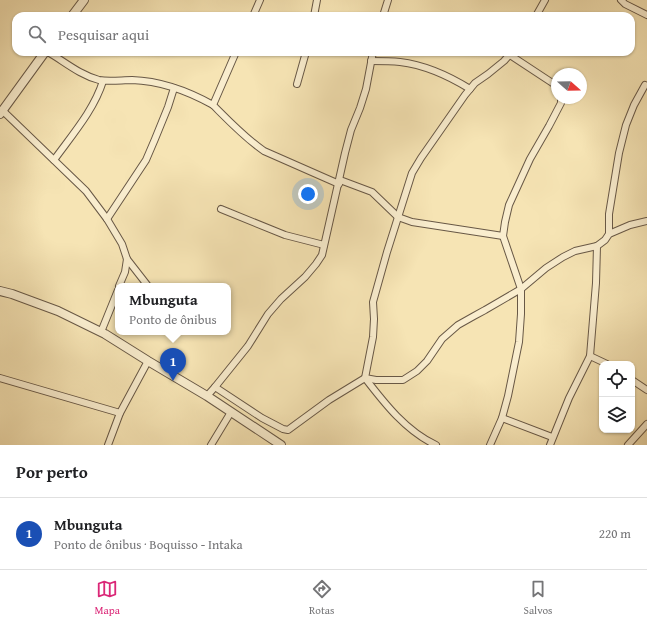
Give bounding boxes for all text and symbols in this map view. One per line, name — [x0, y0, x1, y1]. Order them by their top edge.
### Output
search box — [12, 12, 635, 56]
icon: search — [26, 23, 48, 45]
text: Pesquisar aqui — [58, 24, 149, 45]
north arrow — [551, 68, 587, 104]
your location — [298, 184, 318, 204]
popup — [115, 283, 231, 335]
text: Mbunguta — [129, 289, 198, 310]
text: Ponto de ônibus — [129, 310, 217, 329]
pin: 1 — [160, 348, 186, 381]
map controls — [599, 361, 635, 433]
button: locate — [599, 361, 635, 397]
button: layers — [599, 397, 635, 433]
text: Por perto — [16, 459, 88, 484]
text: Mbunguta — [54, 514, 122, 535]
text: 1 — [26, 524, 32, 543]
text: 220 m — [599, 524, 631, 543]
text: Ponto de ônibus · Boquisso - Intaka — [54, 535, 243, 554]
tab: Mapa — [95, 578, 120, 618]
tab: Rotas — [309, 578, 334, 618]
tab: Salvos — [524, 578, 552, 618]

